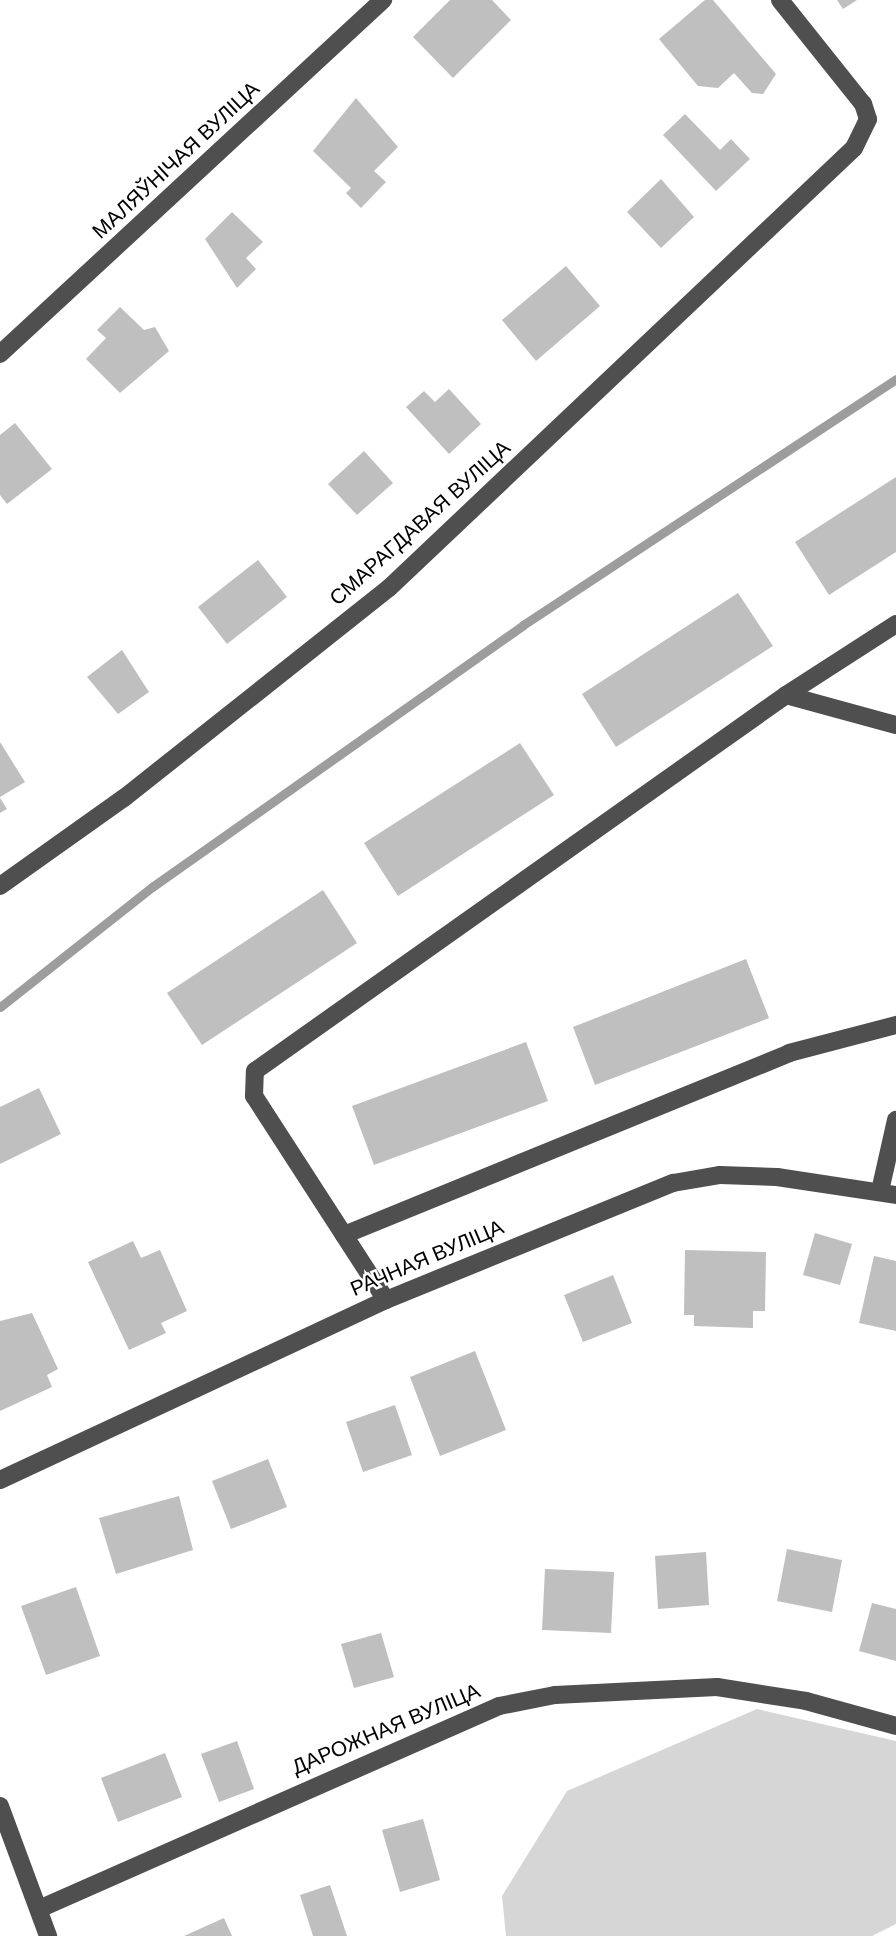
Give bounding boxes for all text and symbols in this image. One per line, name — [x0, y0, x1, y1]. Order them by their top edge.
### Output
street label: МАЛЯЎНІЧАЯ ВУЛІЦА — [87, 76, 265, 244]
street label: СМАРАГДАВАЯ ВУЛІЦА — [324, 435, 516, 611]
street label: РАЧНАЯ ВУЛІЦА — [347, 1214, 507, 1302]
street label: ДАРОЖНАЯ ВУЛІЦА — [288, 1678, 484, 1780]

